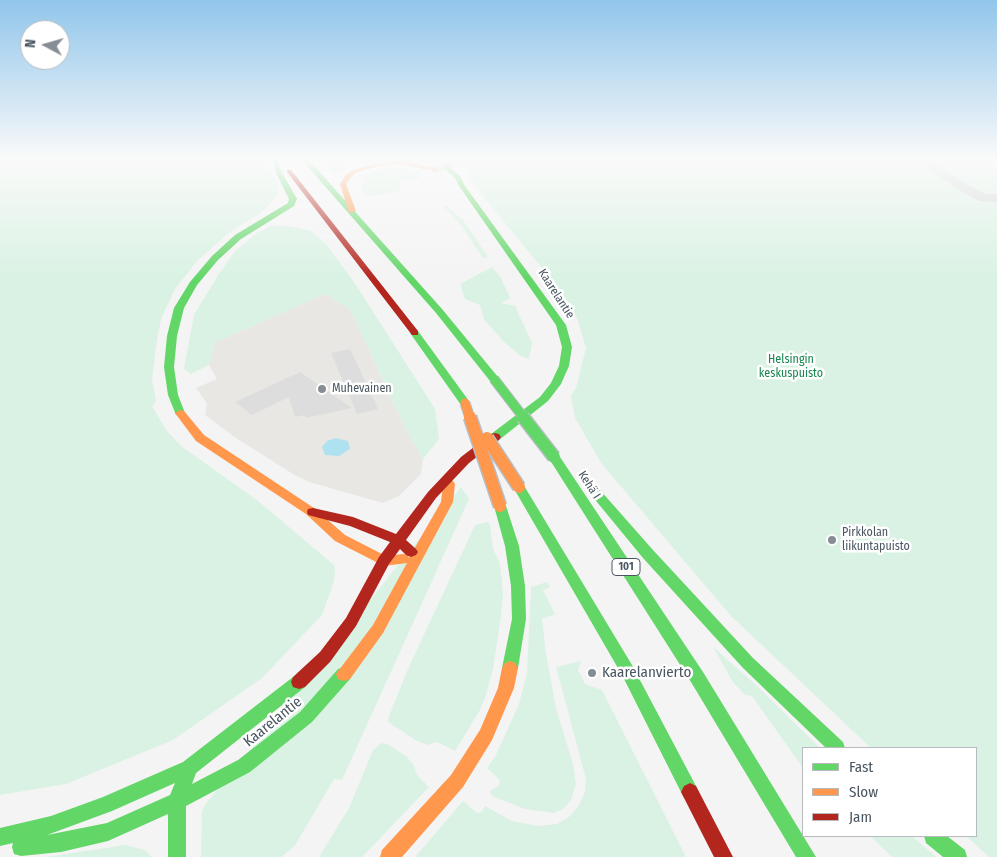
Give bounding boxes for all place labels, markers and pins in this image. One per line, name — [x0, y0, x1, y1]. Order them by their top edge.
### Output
place label: Muhevainen — [332, 382, 392, 396]
marker: Muhevainen — [316, 383, 328, 395]
place label: Pirkkolan liikuntapuisto — [842, 526, 910, 554]
marker: Pirkkolan liikuntapuisto — [826, 534, 838, 546]
place label: Kaarelanvierto — [602, 664, 691, 682]
marker: Kaarelanvierto — [586, 667, 598, 679]

